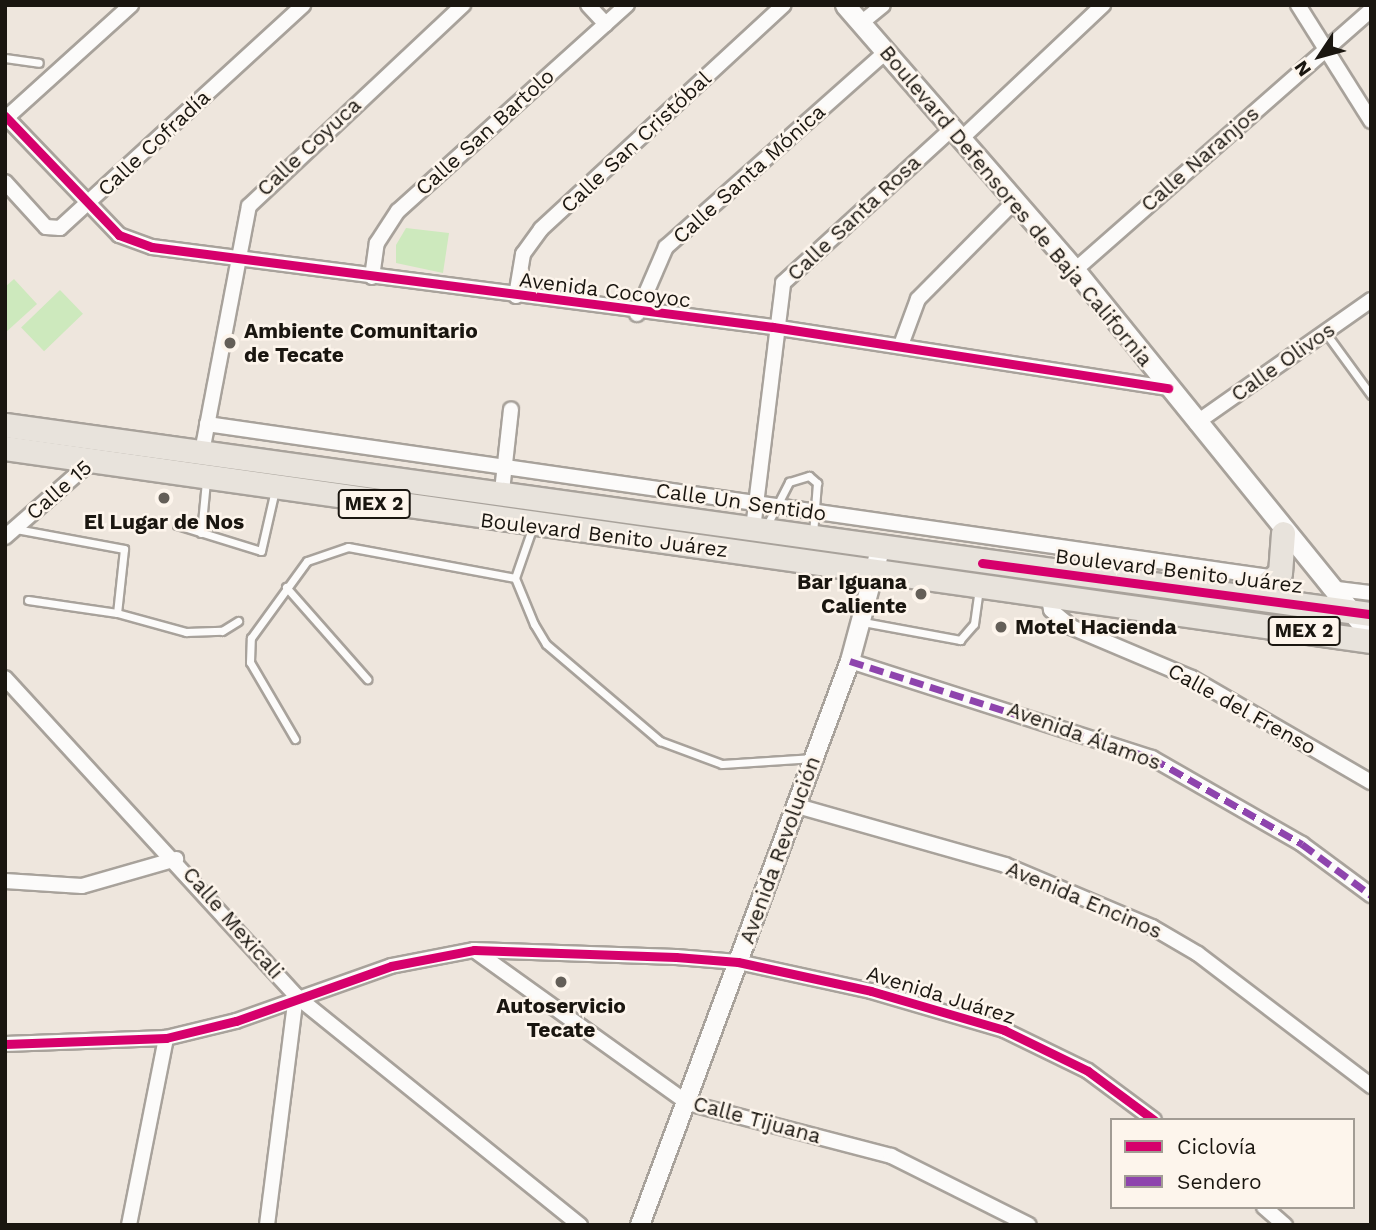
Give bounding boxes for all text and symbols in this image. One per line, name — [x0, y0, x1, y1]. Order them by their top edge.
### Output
north arrow — [1285, 21, 1355, 91]
street label: Boulevard Defensores de Baja California — [874, 40, 1158, 372]
text: N — [1289, 56, 1316, 81]
street label: Calle San Bartolo — [411, 63, 559, 201]
street label: Calle San Cristóbal — [556, 66, 716, 218]
street label: Calle Cofradía — [93, 85, 215, 201]
street label: Calle Coyuca — [252, 93, 366, 201]
street label: Calle Santa Mónica — [667, 99, 831, 249]
street label: Calle Naranjos — [1136, 101, 1264, 217]
street label: Calle Santa Rosa — [782, 150, 926, 286]
street label: Avenida Cocoyoc — [517, 267, 693, 313]
street label: Calle Olivos — [1226, 317, 1340, 407]
place label: Ambiente Comunitario de Tecate — [244, 318, 478, 368]
marker: Ambiente Comunitario de Tecate — [222, 335, 238, 351]
street label: Calle 15 — [21, 455, 97, 525]
street label: Calle Un Sentido — [654, 478, 828, 526]
road number: MEX 2 — [337, 489, 411, 520]
marker: El Lugar de Nos — [156, 490, 172, 506]
street label: Boulevard Benito Juárez — [479, 507, 729, 563]
place label: El Lugar de Nos — [83, 509, 245, 535]
street label: Boulevard Benito Juárez — [1054, 543, 1304, 599]
place label: Bar Iguana Caliente — [797, 569, 907, 619]
marker: Bar Iguana Caliente — [913, 586, 929, 602]
place label: Motel Hacienda — [1015, 614, 1177, 640]
road number: MEX 2 — [1267, 616, 1341, 646]
marker: Motel Hacienda — [993, 619, 1009, 635]
street label: Calle del Frenso — [1163, 658, 1321, 760]
street label: Avenida Álamos — [1003, 696, 1165, 776]
street label: Avenida Revolución — [734, 753, 826, 947]
street label: Avenida Encinos — [1002, 856, 1166, 944]
street label: Calle Mexicali — [177, 862, 289, 984]
street label: Avenida Juárez — [863, 960, 1019, 1030]
marker: Autoservicio Tecate — [553, 974, 569, 990]
place label: Autoservicio Tecate — [496, 993, 626, 1043]
street label: Calle Tijuana — [690, 1091, 824, 1149]
legend — [1110, 1118, 1355, 1209]
text: Ciclovía — [1177, 1134, 1256, 1159]
text: Sendero — [1177, 1169, 1262, 1194]

